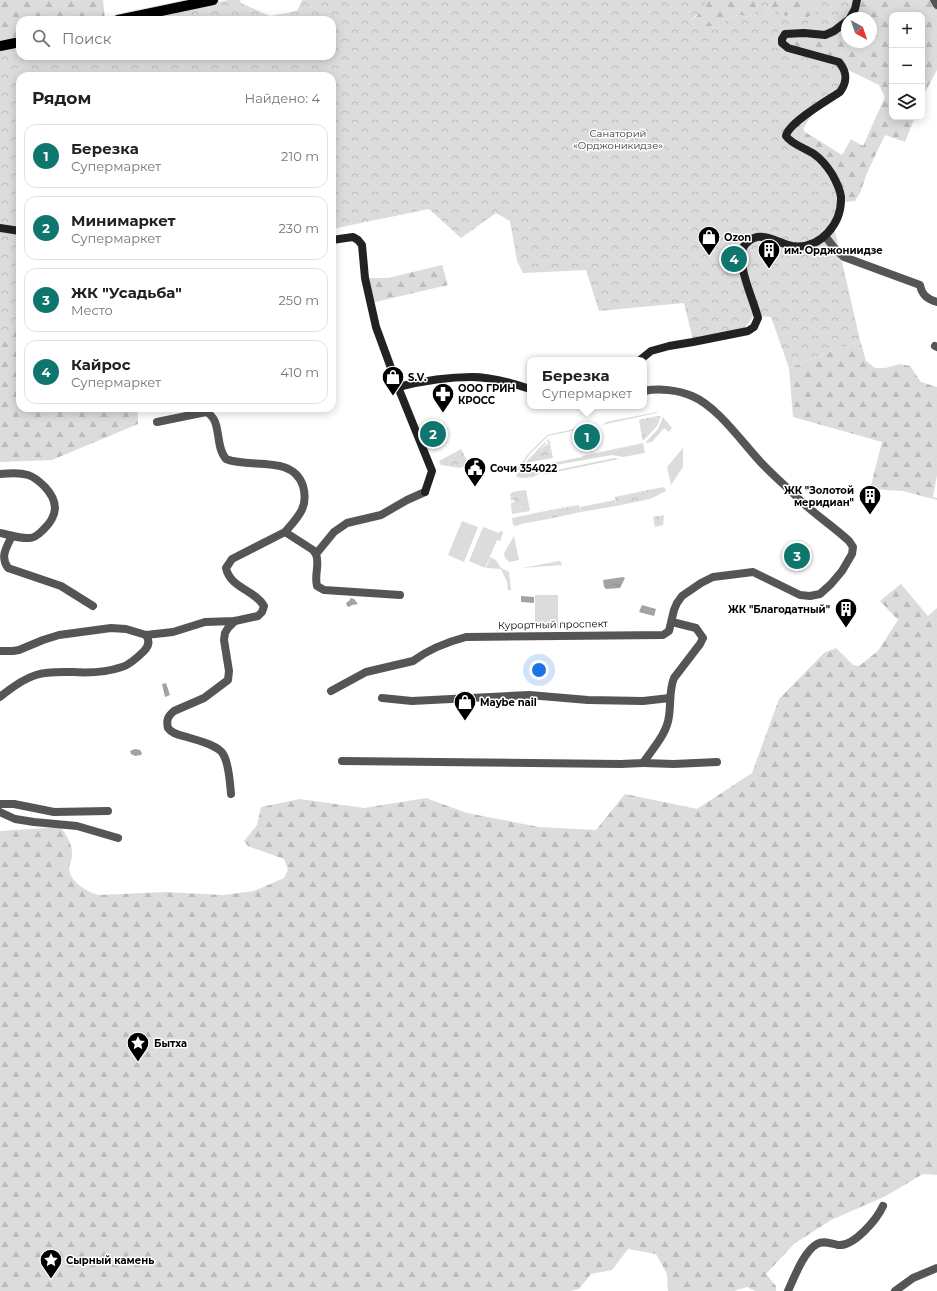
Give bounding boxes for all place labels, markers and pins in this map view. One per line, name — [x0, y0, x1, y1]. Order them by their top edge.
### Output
shop icon: Ozon — [696, 224, 722, 257]
place label: Ozon — [724, 231, 751, 244]
building icon: им. Орджониидзе — [756, 237, 782, 270]
pin: 4 — [721, 244, 747, 274]
place label: им. Орджониидзе — [784, 244, 883, 257]
shop icon: S.V. — [380, 364, 406, 397]
place label: S.V. — [408, 371, 427, 384]
pharmacy icon: ООО ГРИН КРОСС — [430, 381, 456, 414]
place label: ООО ГРИН КРОСС — [458, 382, 516, 407]
pin: 2 — [420, 419, 446, 449]
pin: 1 — [574, 422, 600, 452]
public building icon: Сочи 354022 — [462, 455, 488, 488]
place label: Сочи 354022 — [490, 462, 557, 475]
building icon: ЖК "Золотой меридиан" — [857, 483, 883, 516]
place label: ЖК "Золотой меридиан" — [784, 484, 854, 509]
pin: 3 — [784, 541, 810, 571]
building icon: ЖК "Благодатный" — [833, 596, 859, 629]
place label: ЖК "Благодатный" — [728, 603, 830, 616]
shop icon: Maybe nail — [452, 689, 478, 722]
place label: Maybe nail — [480, 696, 537, 709]
place icon: Бытха — [125, 1030, 151, 1063]
place label: Бытха — [154, 1037, 187, 1050]
place icon: Сырный камень — [38, 1247, 64, 1280]
place label: Сырный камень — [66, 1254, 154, 1267]

